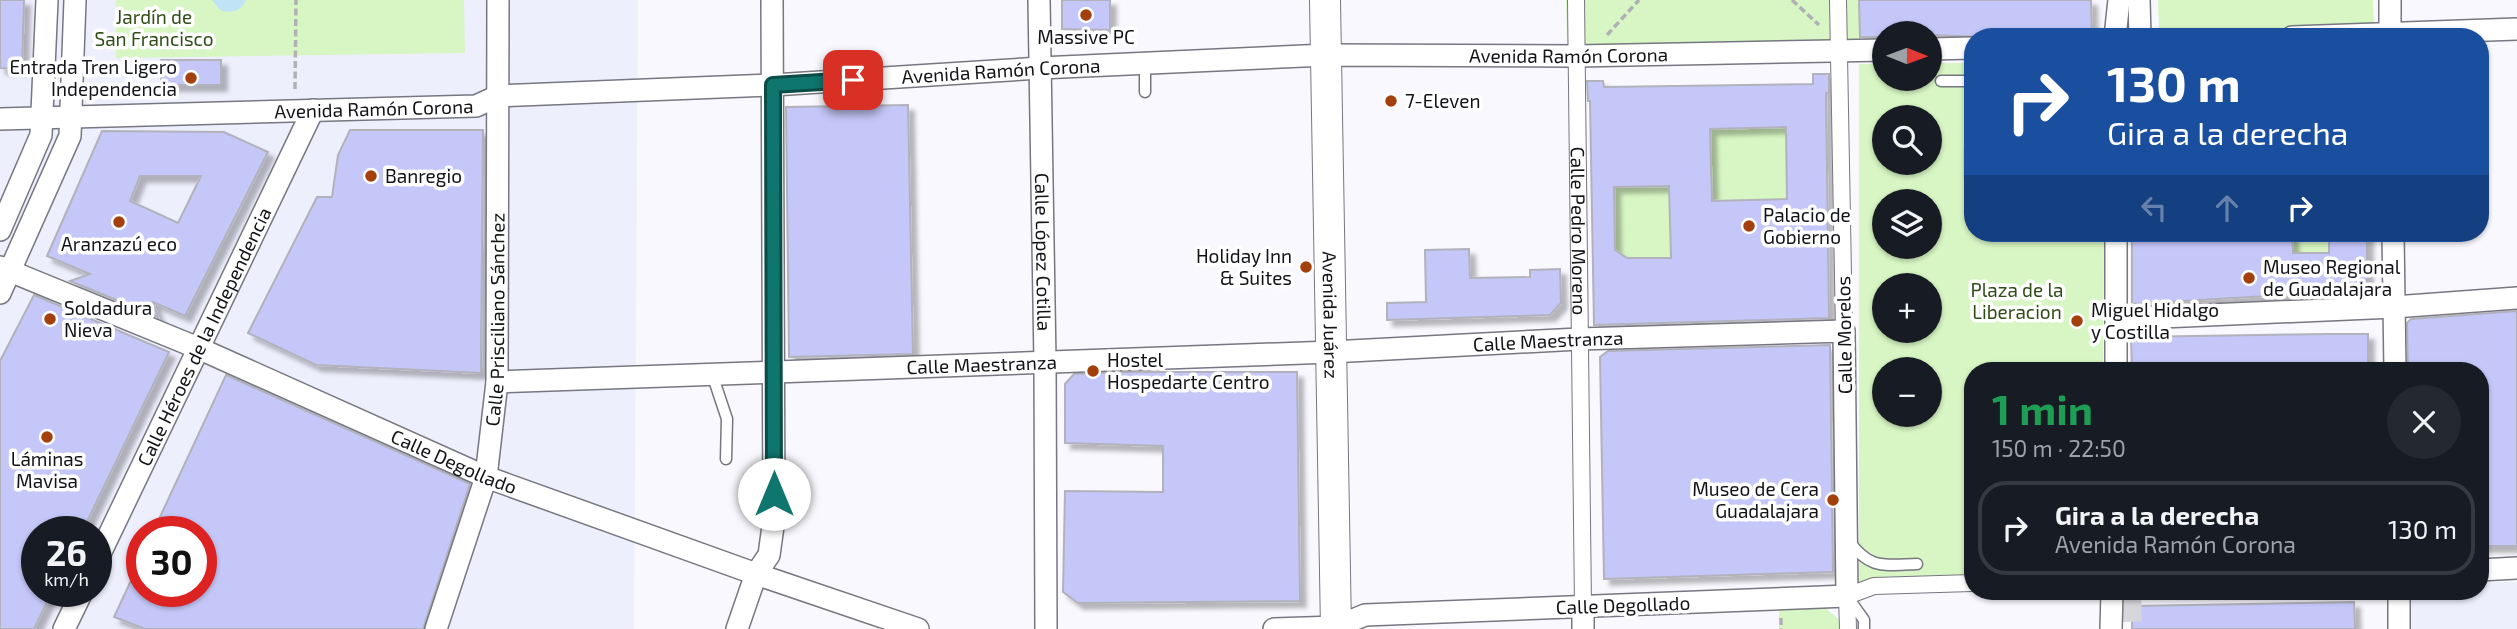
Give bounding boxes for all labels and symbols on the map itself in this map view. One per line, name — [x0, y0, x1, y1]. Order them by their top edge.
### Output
park label: Jardín de San Francisco — [95, 5, 213, 50]
marker: Massive PC — [1078, 7, 1094, 23]
north arrow — [1872, 21, 1942, 91]
place label: Massive PC — [1037, 25, 1135, 48]
street label: Avenida Ramón Corona — [1469, 42, 1668, 67]
pin — [823, 50, 883, 110]
street label: Avenida Ramón Corona — [901, 53, 1101, 88]
place label: Entrada Tren Ligero Independencia — [9, 55, 177, 100]
marker: Entrada Tren Ligero Independencia — [183, 70, 199, 86]
place label: 7-Eleven — [1405, 89, 1481, 112]
marker: 7-Eleven — [1383, 93, 1399, 109]
street label: Avenida Ramón Corona — [274, 94, 474, 123]
street label: Calle Pedro Moreno — [1567, 147, 1592, 315]
place label: Banregio — [385, 164, 462, 187]
marker: Banregio — [363, 168, 379, 184]
street label: Calle López Cotilla — [1031, 173, 1056, 331]
street label: Calle Héroes de la Independencia — [132, 203, 276, 469]
place label: Palacio de Gobierno — [1763, 203, 1851, 248]
street label: Calle Prisciliano Sánchez — [480, 213, 508, 427]
marker: Aranzazú eco — [111, 214, 127, 230]
marker: Palacio de Gobierno — [1741, 218, 1757, 234]
place label: Aranzazú eco — [61, 232, 177, 255]
place label: Holiday Inn & Suites — [1196, 244, 1292, 289]
street label: Avenida Juárez — [1318, 251, 1344, 379]
place label: Museo Regional de Guadalajara — [2263, 255, 2401, 300]
marker: Holiday Inn & Suites — [1298, 259, 1314, 275]
marker: Museo Regional de Guadalajara — [2241, 270, 2257, 286]
street label: Calle Morelos — [1831, 276, 1856, 394]
park label: Plaza de la Liberacion — [1970, 278, 2064, 323]
place label: Soldadura Nieva — [64, 296, 152, 341]
place label: Miguel Hidalgo y Costilla — [2091, 298, 2219, 343]
marker: Soldadura Nieva — [42, 311, 58, 327]
marker: Miguel Hidalgo y Costilla — [2069, 313, 2085, 329]
street label: Calle Maestranza — [1472, 326, 1624, 356]
place label: Hostel Hospedarte Centro — [1107, 348, 1269, 393]
street label: Calle Maestranza — [906, 350, 1057, 378]
marker: Hostel Hospedarte Centro — [1085, 363, 1101, 379]
street label: Calle Degollado — [388, 424, 520, 498]
marker: Láminas Mavisa — [39, 429, 55, 445]
place label: Láminas Mavisa — [11, 447, 83, 492]
position arrow — [737, 457, 811, 531]
place label: Museo de Cera Guadalajara — [1692, 477, 1819, 522]
marker: Museo de Cera Guadalajara — [1825, 492, 1841, 508]
speed limit sign: 30 — [126, 516, 217, 607]
street label: Calle Degollado — [1555, 591, 1691, 618]

